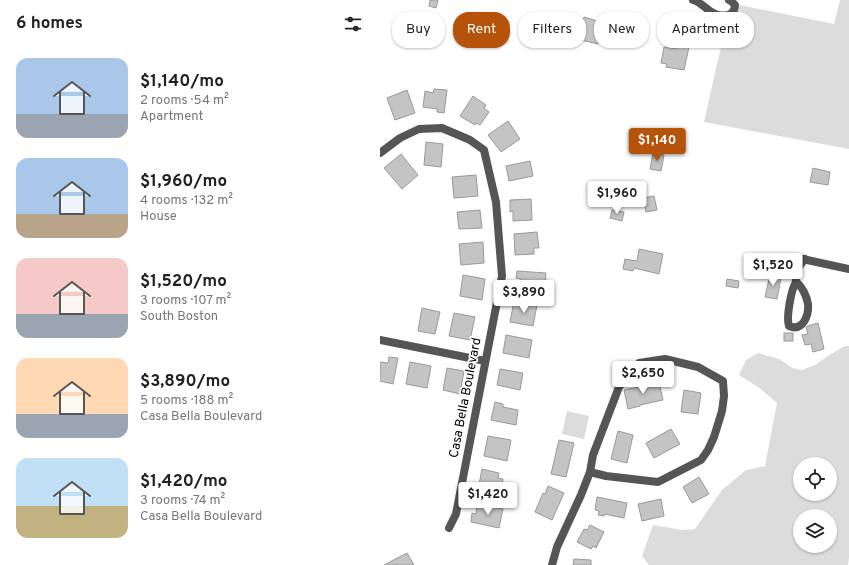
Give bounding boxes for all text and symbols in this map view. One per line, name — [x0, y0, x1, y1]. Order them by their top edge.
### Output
chip: Buy — [392, 12, 445, 48]
chip: Rent — [453, 12, 510, 48]
chip: Filters — [518, 12, 586, 48]
chip: New — [594, 12, 649, 48]
chip: Apartment — [657, 12, 754, 48]
text: 6 homes — [16, 13, 83, 35]
icon: filters — [342, 13, 364, 35]
text: $1,140/mo — [140, 71, 224, 93]
icon: home — [48, 74, 96, 122]
text: 2 rooms · 54 m² — [140, 93, 229, 109]
text: Apartment — [140, 109, 203, 125]
pin: $1,140 — [624, 128, 690, 162]
text: $1,140 — [638, 133, 676, 149]
text: $1,960/mo — [140, 171, 227, 193]
icon: home — [48, 174, 96, 222]
pin: $1,960 — [584, 181, 650, 215]
text: $1,960 — [597, 186, 637, 202]
text: 4 rooms · 132 m² — [140, 193, 233, 209]
text: House — [140, 209, 177, 225]
pin: $1,520 — [740, 253, 806, 287]
text: $1,520 — [753, 258, 793, 274]
text: $1,520/mo — [140, 271, 227, 293]
icon: home — [48, 274, 96, 322]
pin: $3,890 — [491, 280, 557, 314]
text: $3,890 — [502, 285, 546, 301]
text: 3 rooms · 107 m² — [140, 293, 231, 309]
text: South Boston — [140, 309, 218, 325]
street label: Casa Bella Boulevard — [446, 336, 486, 460]
pin: $2,650 — [610, 361, 676, 395]
text: $2,650 — [621, 366, 665, 382]
text: $3,890/mo — [140, 371, 230, 393]
icon: home — [48, 374, 96, 422]
text: 5 rooms · 188 m² — [140, 393, 233, 409]
text: Casa Bella Boulevard — [140, 409, 262, 425]
map controls — [793, 457, 837, 553]
button: locate — [793, 457, 837, 501]
text: $1,420/mo — [140, 471, 227, 493]
icon: home — [48, 474, 96, 522]
pin: $1,420 — [455, 482, 521, 516]
text: $1,420 — [467, 487, 509, 503]
text: 3 rooms · 74 m² — [140, 493, 225, 509]
text: Casa Bella Boulevard — [140, 509, 262, 525]
button: layers — [793, 509, 837, 553]

